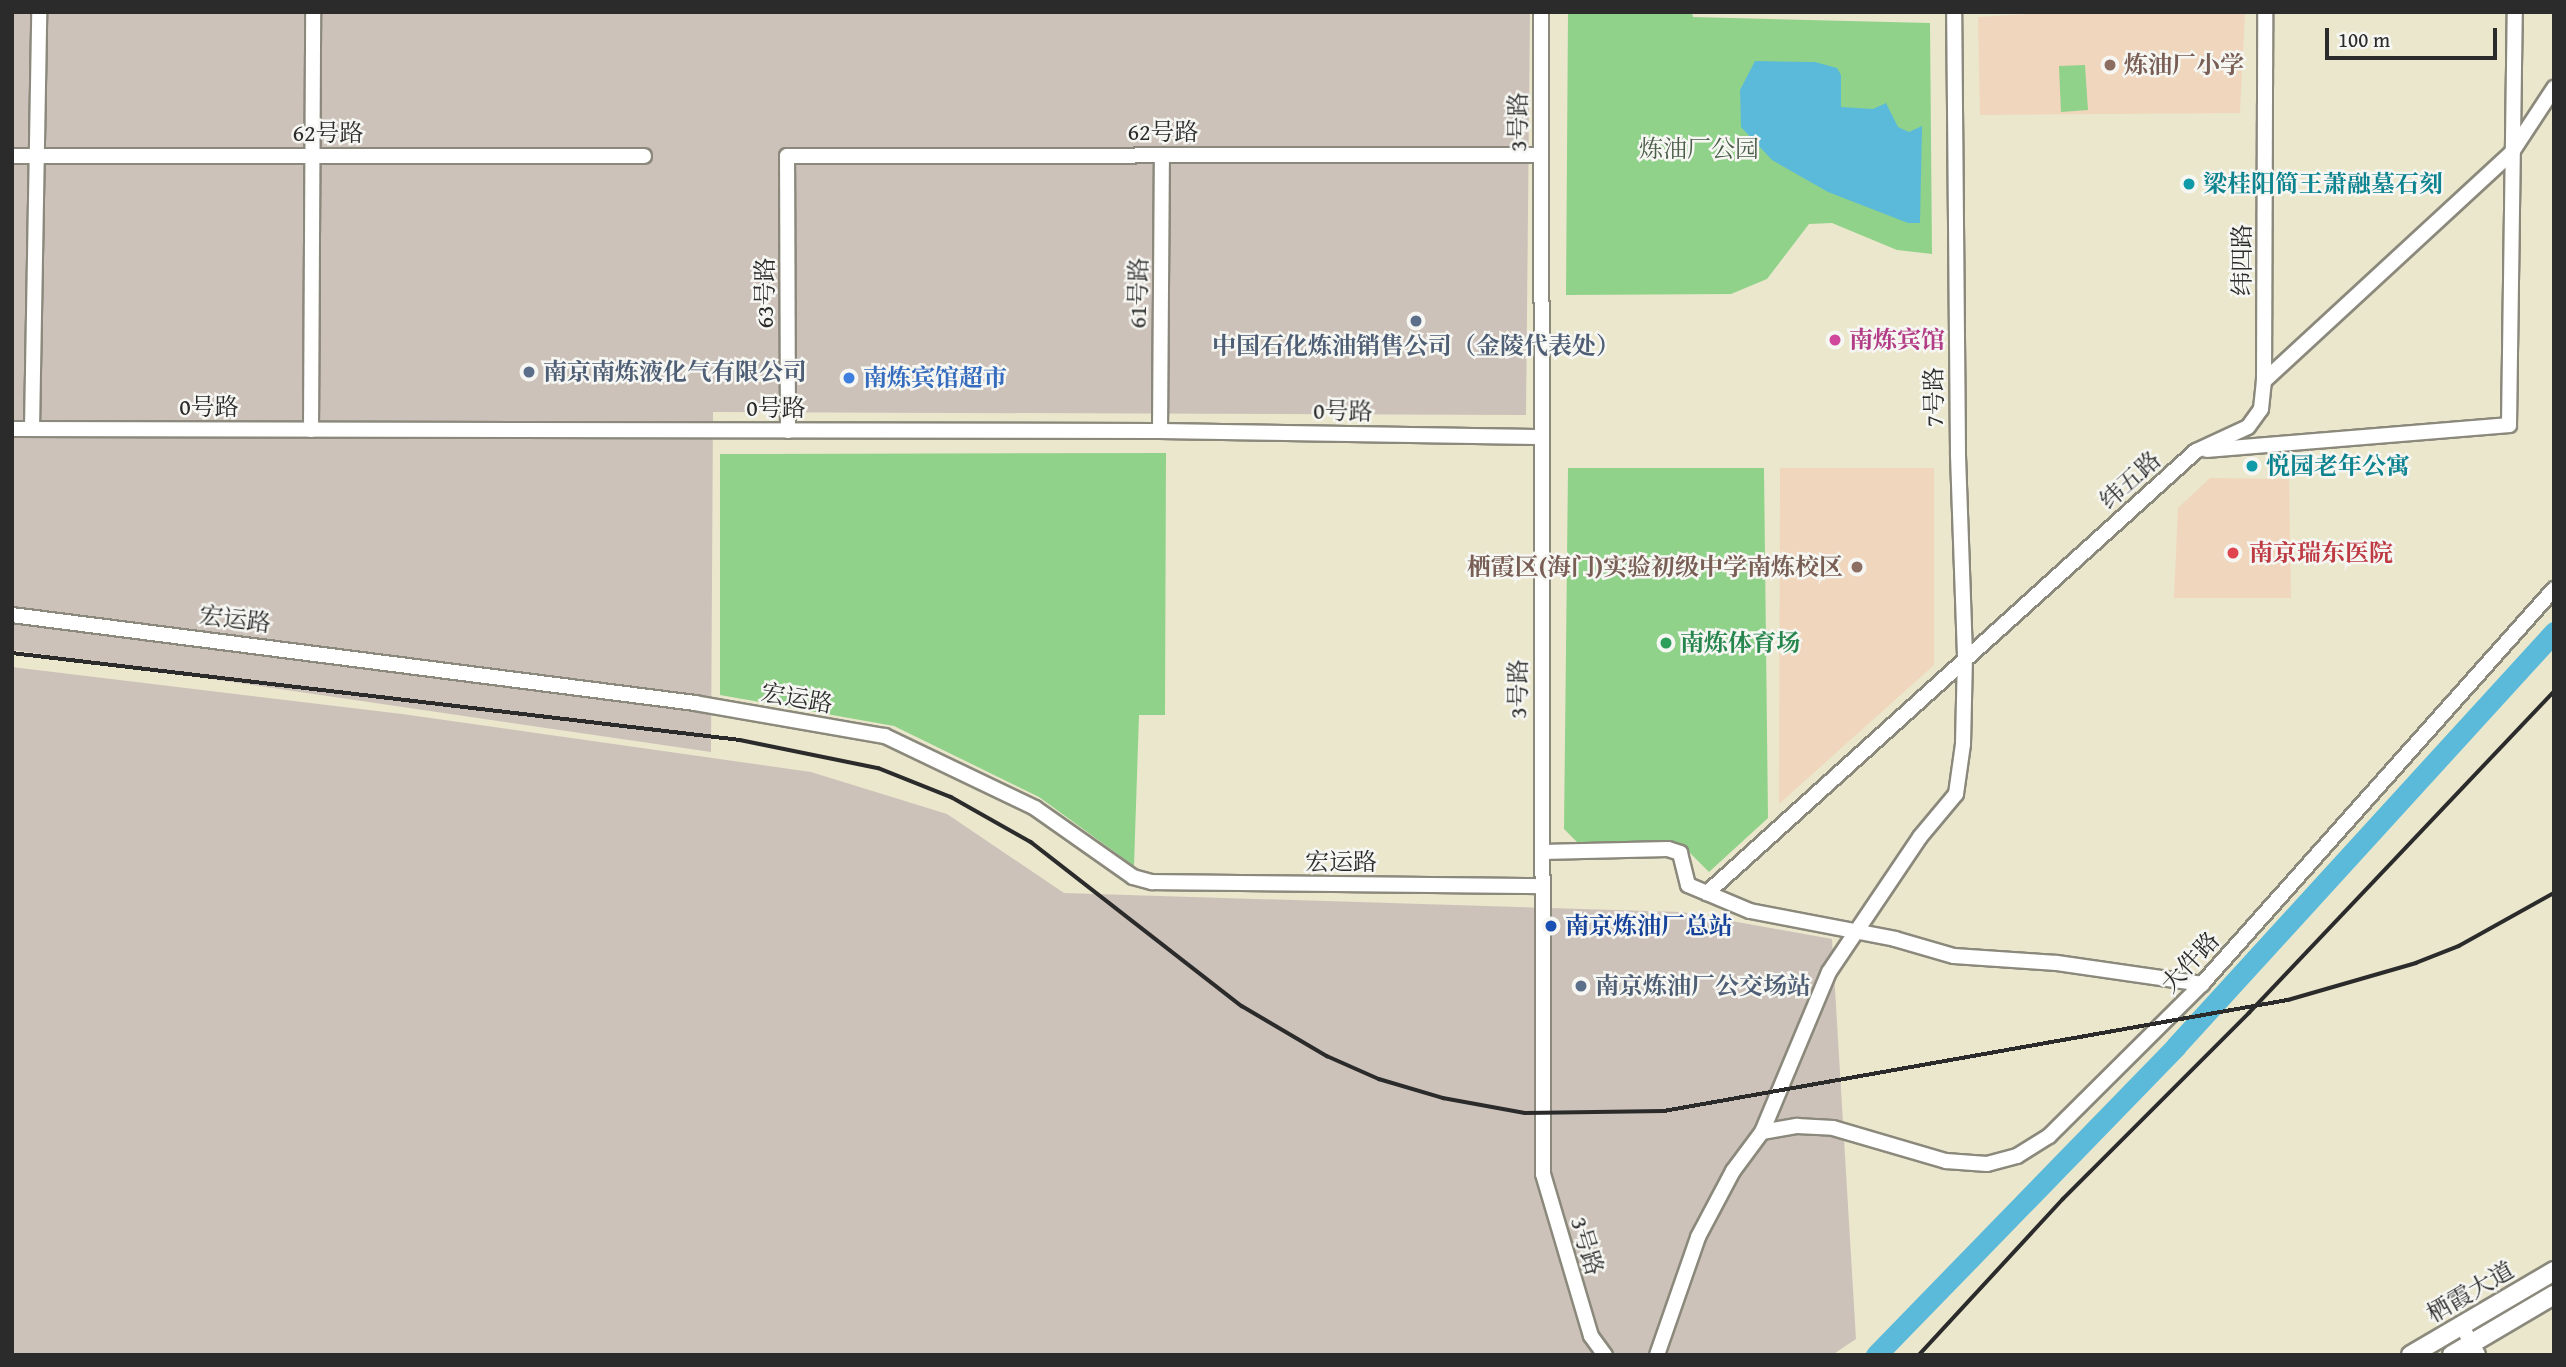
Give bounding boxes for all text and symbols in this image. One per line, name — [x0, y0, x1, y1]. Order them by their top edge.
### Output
scale bar — [2328, 14, 2500, 58]
text: 100 m — [2338, 24, 2390, 55]
place label: 炼油厂小学 — [2124, 51, 2244, 79]
marker: 炼油厂小学 — [2102, 57, 2118, 73]
street label: 3号路 — [1504, 92, 1532, 152]
street label: 62号路 — [1127, 118, 1199, 146]
street label: 62号路 — [292, 119, 364, 147]
park label: 炼油厂公园 — [1639, 135, 1759, 163]
place label: 梁桂阳简王萧融墓石刻 — [2203, 170, 2443, 198]
marker: 梁桂阳简王萧融墓石刻 — [2181, 176, 2197, 192]
street label: 纬四路 — [2228, 224, 2256, 296]
street label: 63号路 — [751, 257, 779, 329]
street label: 61号路 — [1123, 257, 1153, 329]
marker: 中国石化炼油销售公司（金陵代表处） — [1408, 313, 1424, 329]
place label: 南炼宾馆 — [1849, 326, 1945, 354]
place label: 中国石化炼油销售公司（金陵代表处） — [1212, 332, 1620, 360]
marker: 南炼宾馆 — [1827, 332, 1843, 348]
place label: 南京南炼液化气有限公司 — [543, 358, 807, 386]
marker: 南京南炼液化气有限公司 — [521, 364, 537, 380]
place label: 南炼宾馆超市 — [863, 364, 1007, 392]
street label: 7号路 — [1919, 367, 1949, 427]
marker: 南炼宾馆超市 — [841, 370, 857, 386]
street label: 0号路 — [179, 393, 239, 421]
street label: 0号路 — [746, 394, 806, 422]
street label: 0号路 — [1313, 396, 1373, 426]
street label: 纬五路 — [2094, 445, 2166, 515]
place label: 悦园老年公寓 — [2266, 452, 2410, 480]
marker: 悦园老年公寓 — [2244, 458, 2260, 474]
place label: 南京瑞东医院 — [2249, 539, 2393, 567]
marker: 南京瑞东医院 — [2223, 543, 2243, 563]
place label: 栖霞区(海门)实验初级中学南炼校区 — [1467, 553, 1843, 581]
marker: 栖霞区(海门)实验初级中学南炼校区 — [1849, 559, 1865, 575]
street label: 宏运路 — [198, 600, 272, 638]
place label: 南炼体育场 — [1680, 629, 1800, 657]
marker: 南炼体育场 — [1658, 635, 1674, 651]
street label: 3号路 — [1504, 659, 1532, 719]
street label: 宏运路 — [759, 678, 835, 718]
street label: 宏运路 — [1305, 848, 1377, 876]
place label: 南京炼油厂总站 — [1565, 912, 1733, 940]
marker: 南京炼油厂总站 — [1543, 918, 1559, 934]
street label: 大件路 — [2155, 926, 2225, 998]
place label: 南京炼油厂公交场站 — [1595, 972, 1811, 1000]
marker: 南京炼油厂公交场站 — [1573, 978, 1589, 994]
street label: 3号路 — [1565, 1213, 1609, 1279]
street label: 栖霞大道 — [2421, 1256, 2519, 1328]

